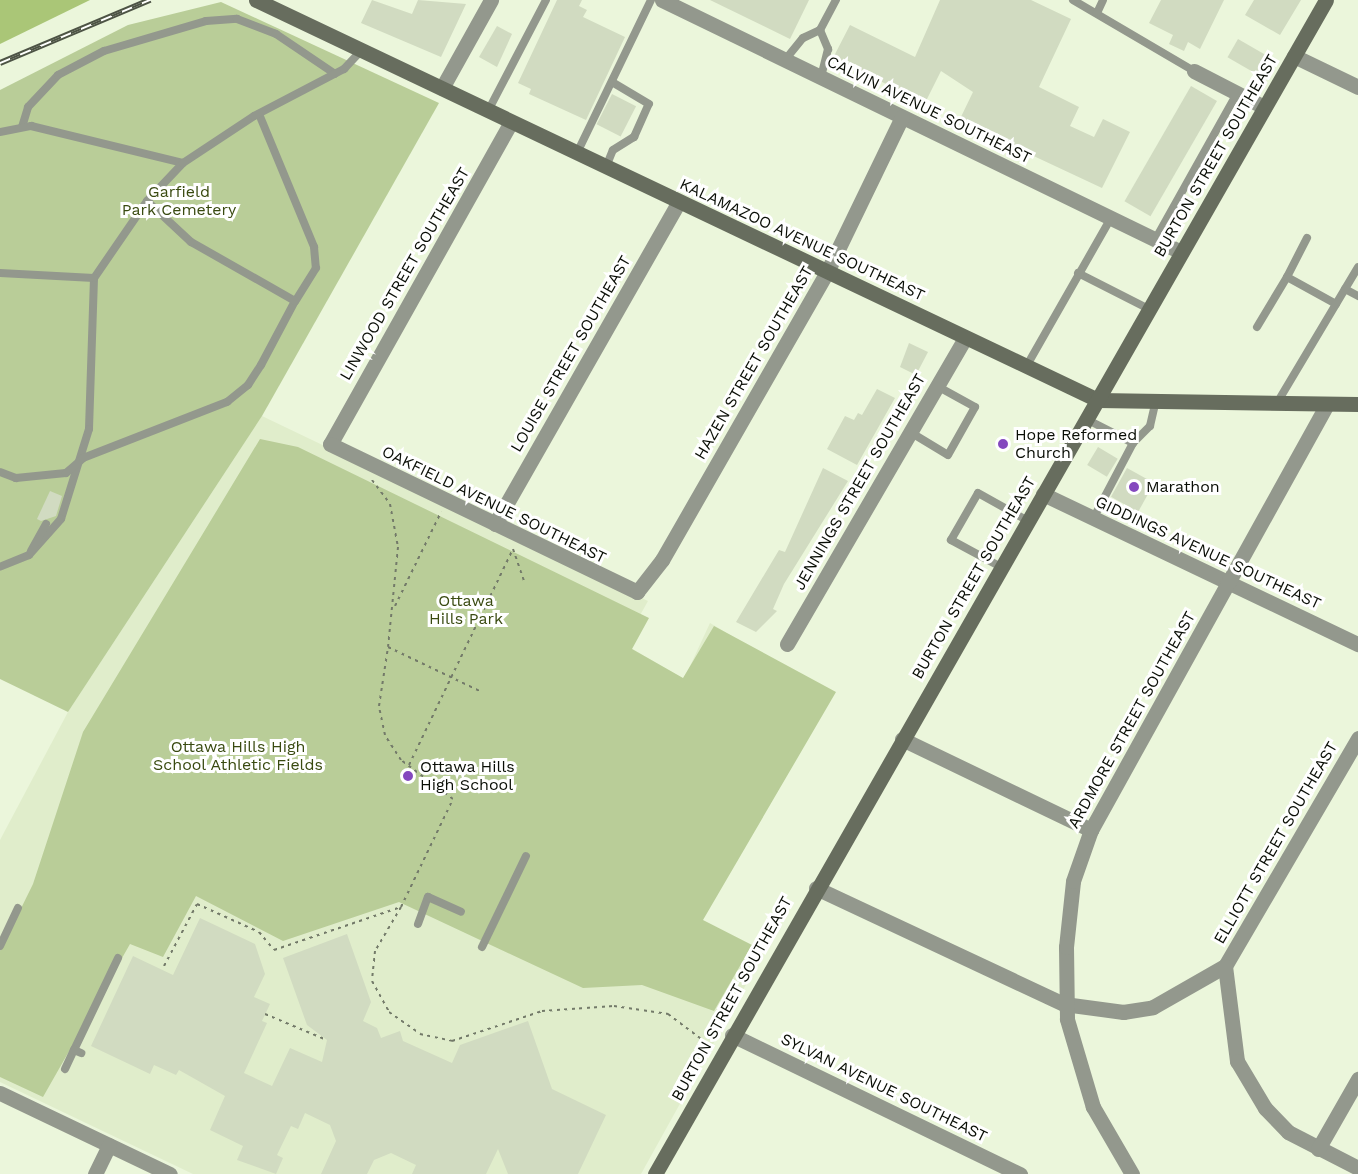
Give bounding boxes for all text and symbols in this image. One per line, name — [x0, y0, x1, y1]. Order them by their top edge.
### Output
street label: BURTON STREET SOUTHEAST — [1150, 51, 1282, 261]
street label: CALVIN AVENUE SOUTHEAST — [823, 52, 1035, 168]
street label: LINWOOD STREET SOUTHEAST — [336, 164, 474, 384]
street label: KALAMAZOO AVENUE SOUTHEAST — [676, 175, 928, 305]
park label: Garfield Park Cemetery — [121, 182, 237, 220]
street label: LOUISE STREET SOUTHEAST — [507, 252, 635, 456]
street label: HAZEN STREET SOUTHEAST — [691, 263, 817, 463]
street label: JENNINGS STREET SOUTHEAST — [790, 370, 930, 594]
place label: Hope Reformed Church — [1015, 425, 1137, 463]
marker: Hope Reformed Church — [996, 437, 1010, 451]
street label: OAKFIELD AVENUE SOUTHEAST — [378, 442, 610, 568]
street label: BURTON STREET SOUTHEAST — [908, 473, 1040, 683]
place label: Marathon — [1146, 477, 1220, 497]
marker: Marathon — [1127, 480, 1141, 494]
street label: GIDDINGS AVENUE SOUTHEAST — [1092, 492, 1324, 614]
park label: Ottawa Hills Park — [429, 591, 503, 629]
street label: ARDMORE STREET SOUTHEAST — [1064, 608, 1200, 832]
park label: Ottawa Hills High School Athletic Fields — [152, 737, 324, 775]
street label: ELLIOTT STREET SOUTHEAST — [1210, 738, 1342, 948]
place label: Ottawa Hills High School — [420, 757, 515, 795]
marker: Ottawa Hills High School — [401, 769, 415, 783]
street label: BURTON STREET SOUTHEAST — [668, 893, 796, 1105]
street label: SYLVAN AVENUE SOUTHEAST — [777, 1029, 991, 1147]

